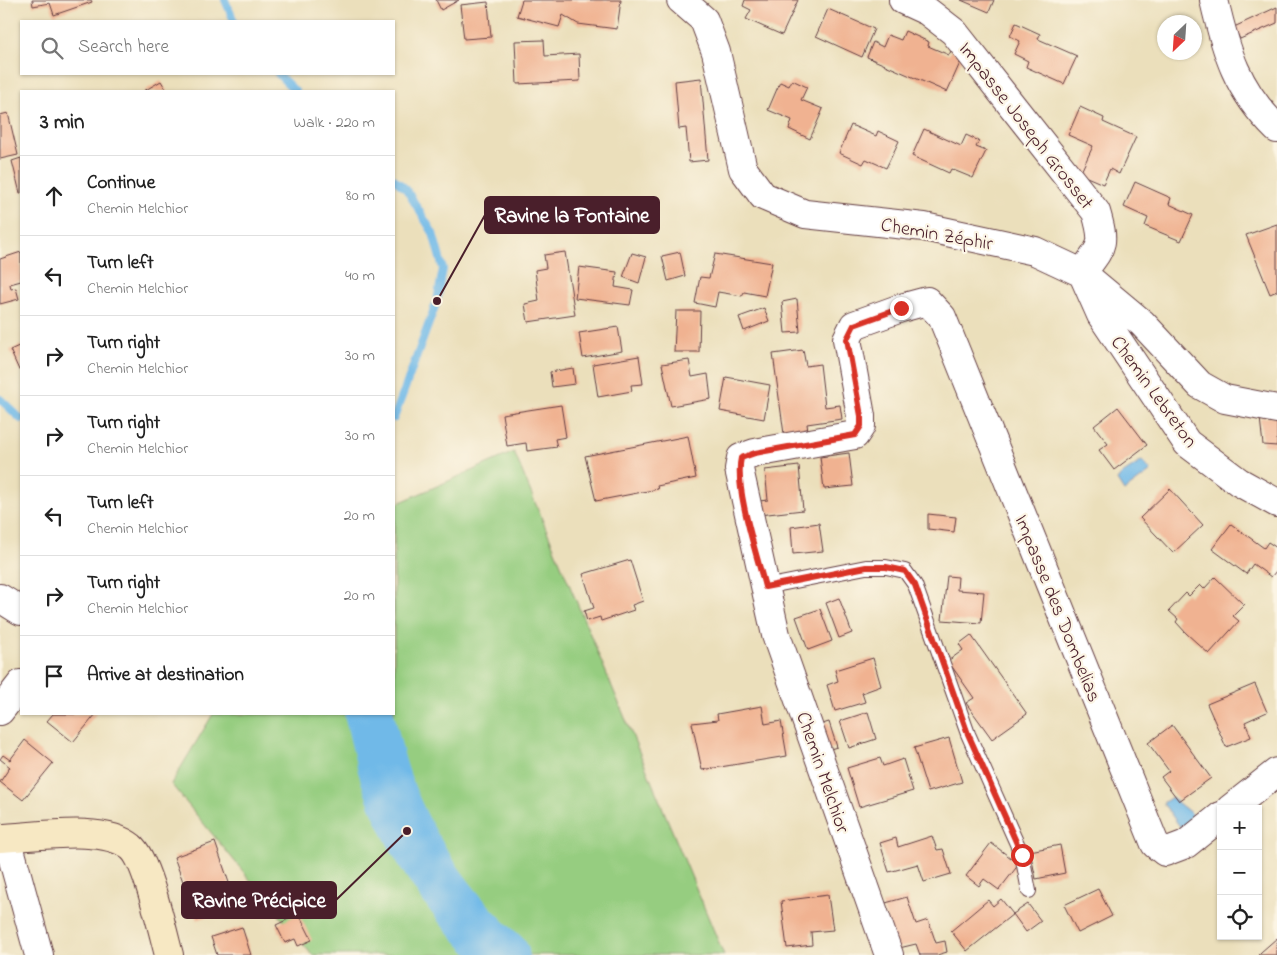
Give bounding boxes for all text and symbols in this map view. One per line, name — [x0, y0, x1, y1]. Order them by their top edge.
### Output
north arrow — [1157, 15, 1202, 60]
search box — [20, 20, 395, 75]
icon: search — [38, 34, 66, 62]
text: Search here — [78, 34, 169, 61]
street label: Impasse Joseph Grosset — [950, 37, 1100, 217]
text: 3 min — [40, 108, 84, 138]
text: Walk · 220 m — [294, 111, 375, 135]
text: Continue — [87, 170, 155, 197]
icon: ahead — [40, 182, 68, 210]
text: 80 m — [346, 184, 375, 208]
text: Chemin Melchior — [87, 197, 188, 221]
callout: Ravine la Fontaine — [485, 197, 659, 233]
text: Ravine la Fontaine — [495, 202, 650, 232]
street label: Chemin Zéphir — [878, 211, 996, 260]
text: Turn left — [87, 250, 154, 277]
icon: left — [40, 262, 68, 290]
text: 40 m — [345, 264, 375, 288]
text: Chemin Melchior — [87, 277, 188, 301]
route end — [890, 297, 913, 320]
text: Turn right — [87, 330, 160, 357]
street label: Chemin Lebreton — [1102, 330, 1204, 455]
icon: right — [40, 342, 68, 370]
text: 30 m — [345, 344, 375, 368]
text: Chemin Melchior — [87, 357, 188, 381]
text: Turn right — [87, 410, 160, 437]
icon: right — [40, 422, 68, 450]
text: 30 m — [345, 424, 375, 448]
text: Chemin Melchior — [87, 437, 188, 461]
text: Turn left — [87, 490, 154, 517]
icon: left — [40, 502, 68, 530]
text: 20 m — [344, 504, 375, 528]
street label: Impasse des Dombelias — [1006, 511, 1108, 707]
text: Chemin Melchior — [87, 517, 188, 541]
text: Turn right — [87, 570, 160, 597]
icon: right — [40, 582, 68, 610]
text: 20 m — [344, 584, 375, 608]
text: Chemin Melchior — [87, 597, 188, 621]
icon: arrive — [40, 662, 68, 690]
text: Arrive at destination — [87, 662, 244, 689]
street label: Chemin Melchior — [787, 708, 856, 838]
map controls — [1217, 805, 1262, 940]
button: + — [1217, 805, 1262, 850]
route start — [1011, 844, 1034, 867]
button: − — [1217, 850, 1262, 895]
callout: Ravine Précipice — [182, 882, 336, 918]
text: Ravine Précipice — [192, 887, 326, 917]
button: locate — [1217, 895, 1262, 940]

